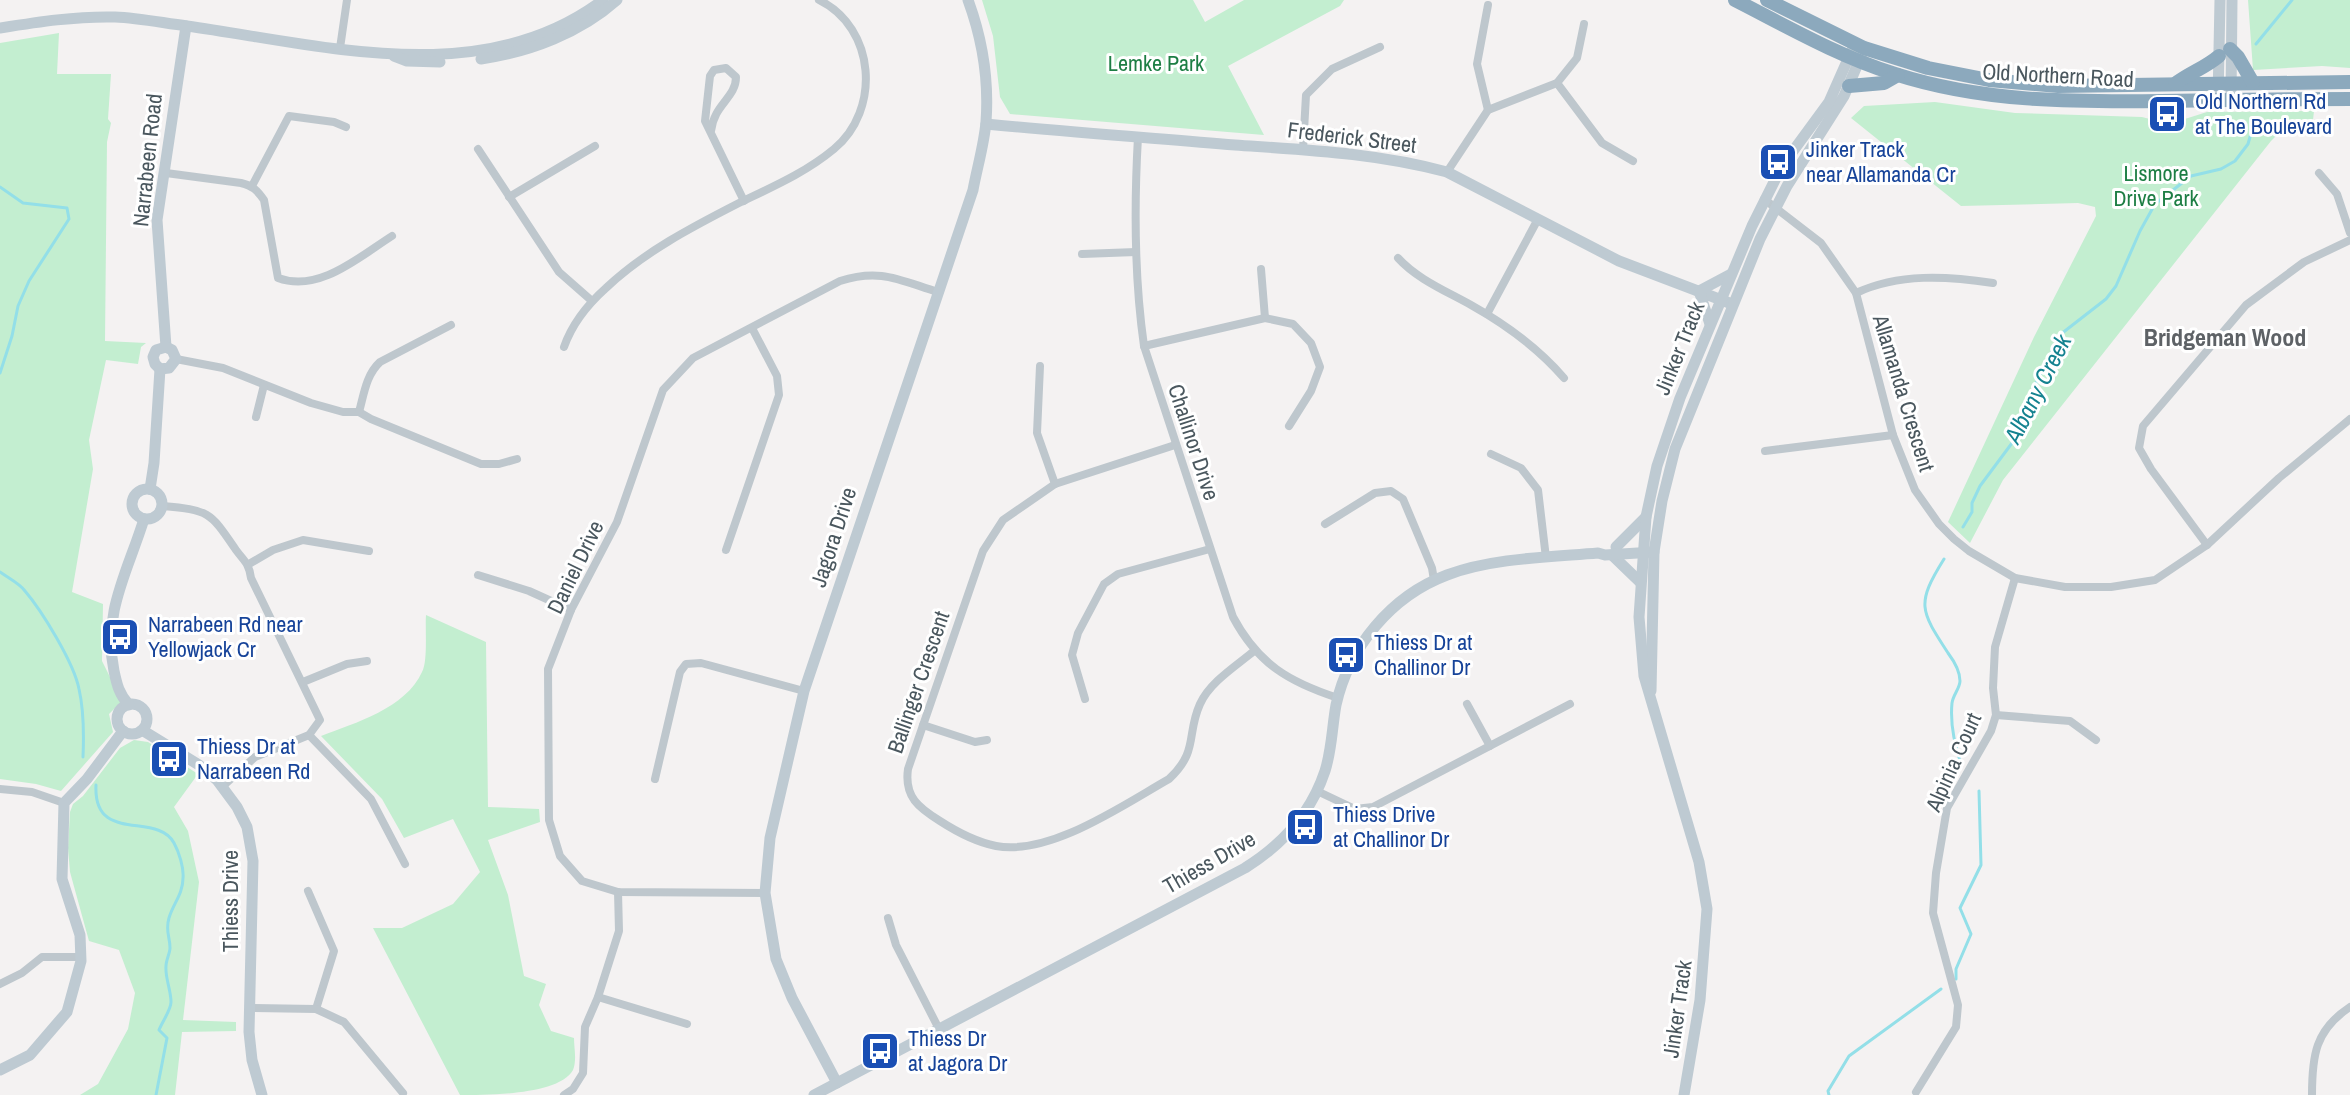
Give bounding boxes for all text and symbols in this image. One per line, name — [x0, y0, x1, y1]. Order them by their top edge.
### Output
park label: Lemke Park — [1108, 48, 1205, 78]
street label: Old Northern Road — [1982, 56, 2134, 94]
place label: Old Northern Rd at The Boulevard — [2195, 86, 2332, 141]
street label: Narrabeen Road — [125, 92, 169, 228]
bus stop icon: Old Northern Rd at The Boulevard — [2146, 93, 2188, 135]
street label: Frederick Street — [1286, 114, 1418, 160]
place label: Jinker Track near Allamanda Cr — [1806, 134, 1955, 189]
bus stop icon: Jinker Track near Allamanda Cr — [1757, 141, 1799, 183]
park label: Lismore Drive Park — [2113, 158, 2200, 213]
street label: Jinker Track — [1647, 296, 1712, 399]
street label: Allamanda Crescent — [1866, 310, 1942, 475]
district label: Bridgeman Wood — [2144, 321, 2306, 353]
water label: Albany Creek — [1996, 328, 2079, 449]
street label: Challinor Drive — [1161, 380, 1227, 504]
street label: Jagora Drive — [803, 483, 863, 591]
street label: Daniel Drive — [540, 515, 610, 619]
street label: Ballinger Crescent — [880, 607, 956, 757]
place label: Narrabeen Rd near Yellowjack Cr — [148, 609, 302, 664]
bus stop icon: Narrabeen Rd near Yellowjack Cr — [99, 616, 141, 658]
place label: Thiess Dr at Challinor Dr — [1374, 627, 1472, 682]
bus stop icon: Thiess Dr at Challinor Dr — [1325, 634, 1367, 676]
street label: Alpinia Court — [1917, 708, 1988, 817]
place label: Thiess Dr at Narrabeen Rd — [197, 731, 310, 786]
bus stop icon: Thiess Dr at Narrabeen Rd — [148, 738, 190, 780]
place label: Thiess Drive at Challinor Dr — [1333, 799, 1449, 854]
bus stop icon: Thiess Drive at Challinor Dr — [1284, 806, 1326, 848]
street label: Thiess Drive — [1157, 823, 1261, 901]
street label: Thiess Drive — [215, 850, 245, 952]
street label: Jinker Track — [1655, 957, 1699, 1060]
place label: Thiess Dr at Jagora Dr — [908, 1023, 1007, 1078]
bus stop icon: Thiess Dr at Jagora Dr — [859, 1030, 901, 1072]

